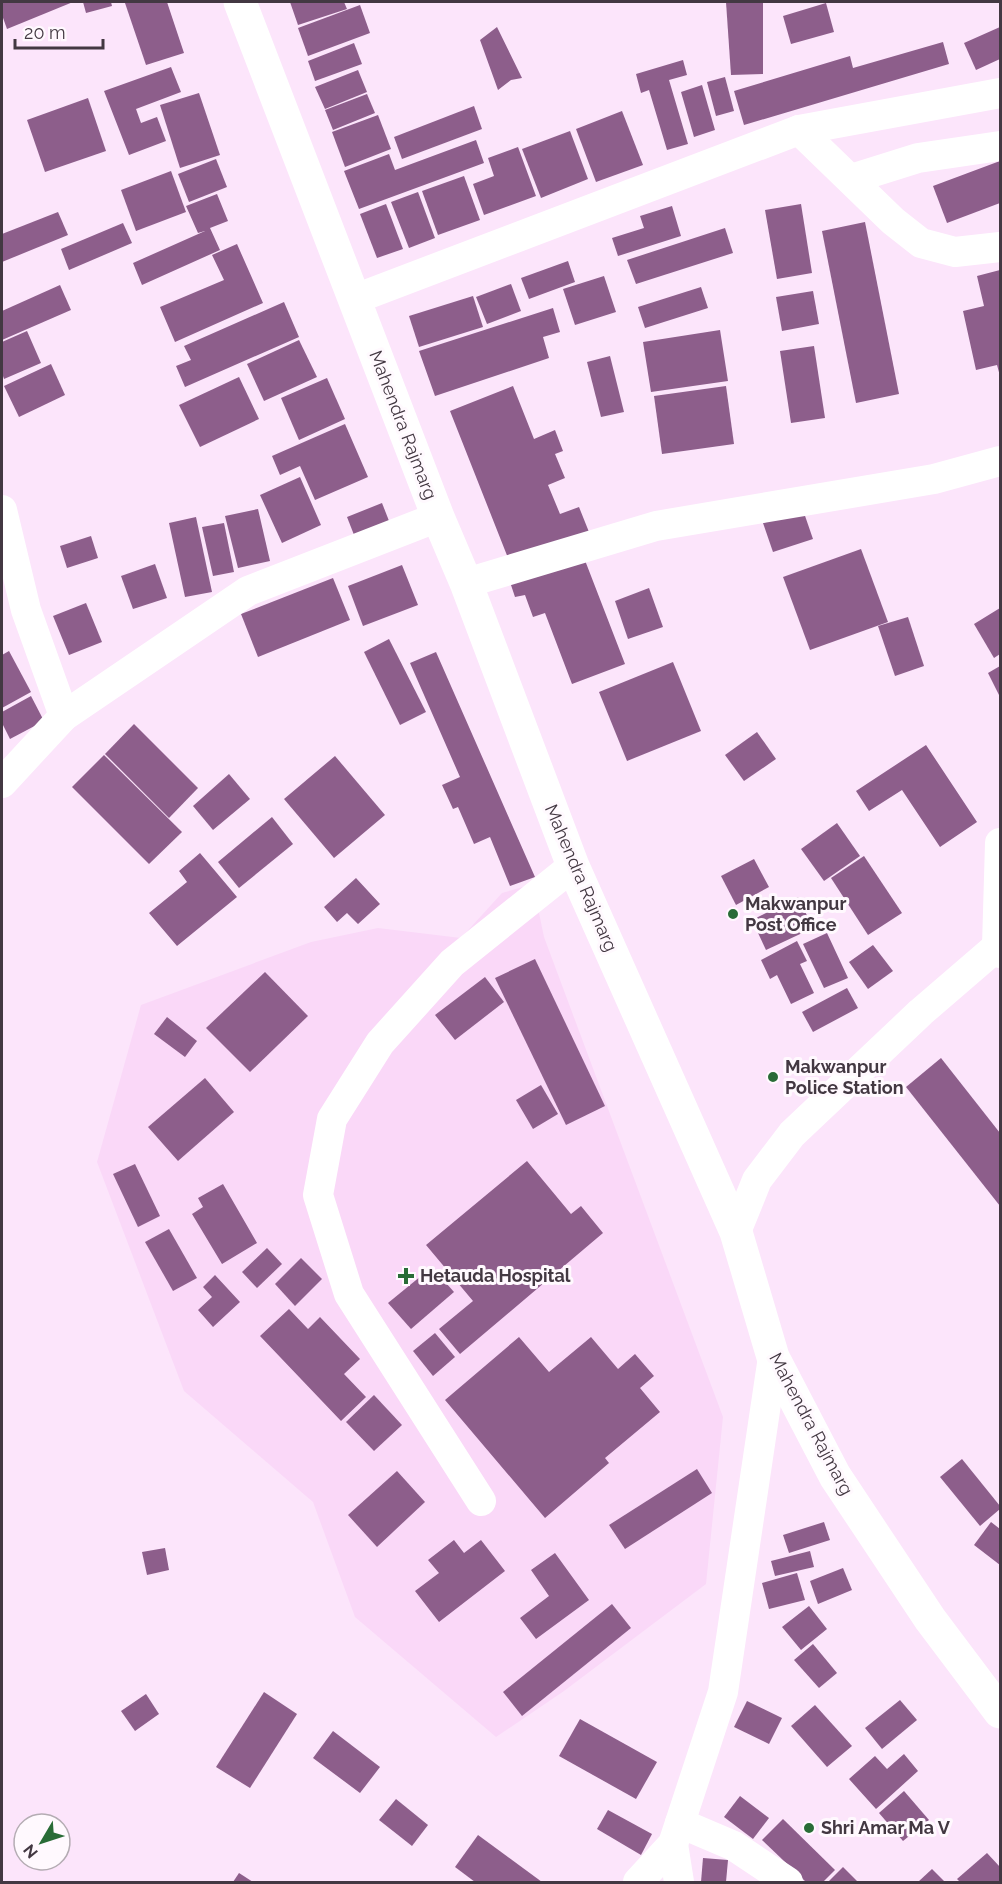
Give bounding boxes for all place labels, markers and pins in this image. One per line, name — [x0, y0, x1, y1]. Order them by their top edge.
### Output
place label: Makwanpur Post Office — [745, 893, 846, 935]
marker: Makwanpur Post Office — [726, 907, 740, 921]
place label: Makwanpur Police Station — [785, 1056, 904, 1098]
marker: Makwanpur Police Station — [766, 1070, 780, 1084]
place label: Hetauda Hospital — [420, 1265, 571, 1286]
marker: Hetauda Hospital — [397, 1267, 415, 1285]
place label: Shri Amar Ma V — [821, 1817, 951, 1838]
marker: Shri Amar Ma V — [802, 1821, 816, 1835]

